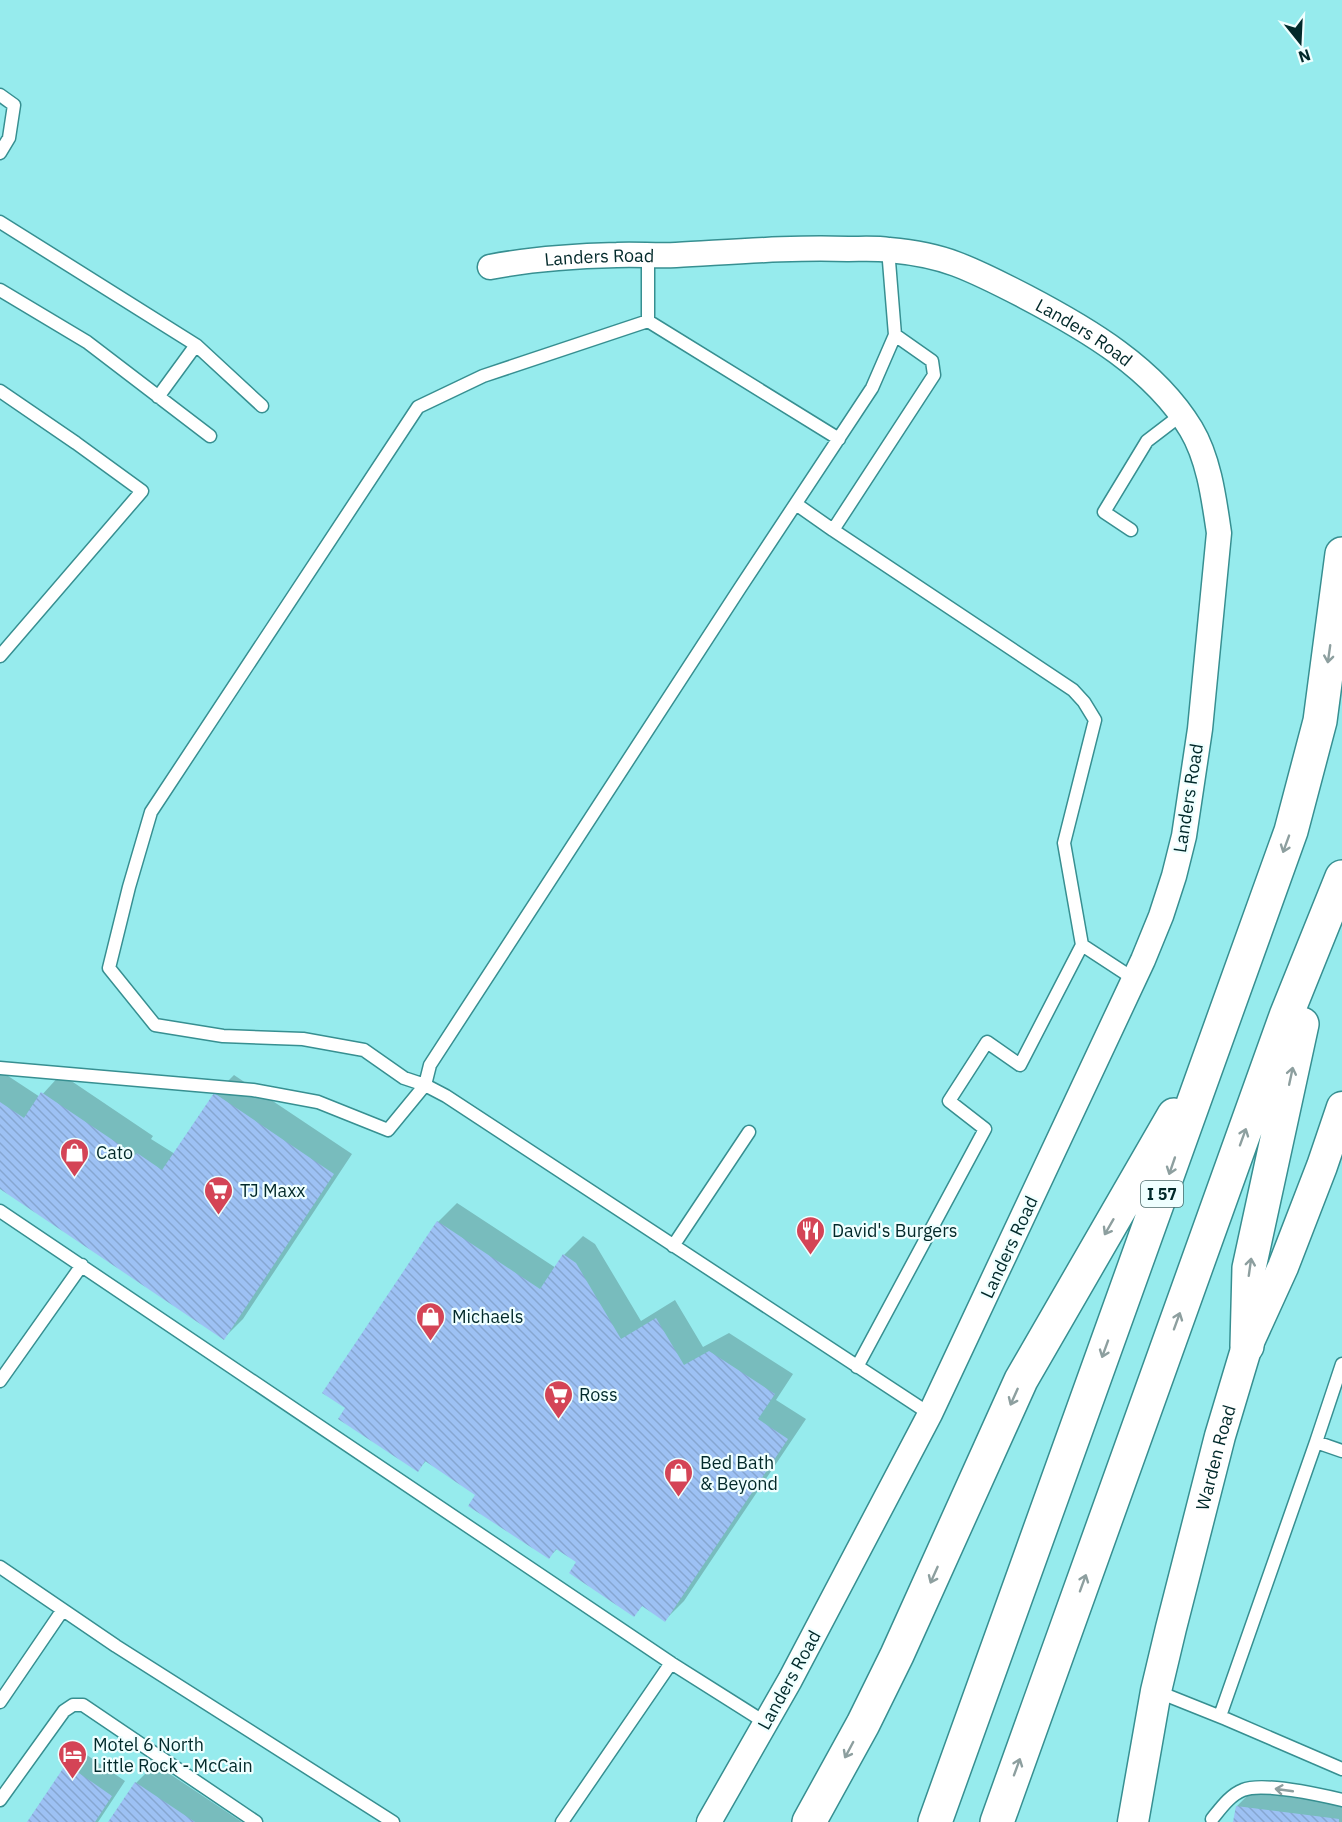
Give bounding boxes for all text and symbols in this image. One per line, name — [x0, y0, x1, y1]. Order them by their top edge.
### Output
north arrow — [1270, 12, 1330, 72]
text: N — [1296, 45, 1313, 68]
street label: Landers Road — [543, 243, 655, 271]
street label: Landers Road — [1032, 293, 1137, 371]
one-way arrow — [1323, 643, 1334, 663]
street label: Landers Road — [1168, 742, 1208, 854]
one-way arrow — [1280, 834, 1291, 853]
one-way arrow — [1286, 1067, 1297, 1086]
one-way arrow — [1239, 1129, 1250, 1147]
shop icon: Cato — [59, 1136, 91, 1178]
place label: Cato — [96, 1141, 133, 1164]
one-way arrow — [1165, 1156, 1176, 1175]
supermarket icon: TJ Maxx — [203, 1174, 235, 1216]
place label: TJ Maxx — [240, 1179, 305, 1202]
road number: I 57 — [1141, 1181, 1183, 1207]
street label: Landers Road — [975, 1192, 1043, 1302]
restaurant icon: David's Burgers — [795, 1214, 827, 1256]
one-way arrow — [1103, 1218, 1115, 1235]
place label: David's Burgers — [832, 1219, 958, 1242]
one-way arrow — [1245, 1257, 1256, 1277]
shop icon: Michaels — [415, 1300, 447, 1342]
place label: Michaels — [452, 1305, 524, 1328]
one-way arrow — [1173, 1312, 1184, 1331]
one-way arrow — [1099, 1339, 1110, 1358]
supermarket icon: Ross — [542, 1378, 574, 1420]
place label: Ross — [579, 1383, 618, 1406]
one-way arrow — [1008, 1387, 1019, 1405]
street label: Warden Road — [1190, 1402, 1240, 1513]
place label: Bed Bath & Beyond — [700, 1451, 778, 1495]
shop icon: Bed Bath & Beyond — [663, 1456, 695, 1498]
one-way arrow — [927, 1565, 939, 1583]
one-way arrow — [1078, 1575, 1089, 1593]
street label: Landers Road — [752, 1626, 826, 1734]
place label: Motel 6 North Little Rock - McCain — [93, 1733, 253, 1777]
hotel icon: Motel 6 North Little Rock - McCain — [56, 1738, 88, 1780]
one-way arrow — [843, 1741, 854, 1759]
one-way arrow — [1012, 1758, 1023, 1777]
one-way arrow — [1275, 1785, 1295, 1796]

